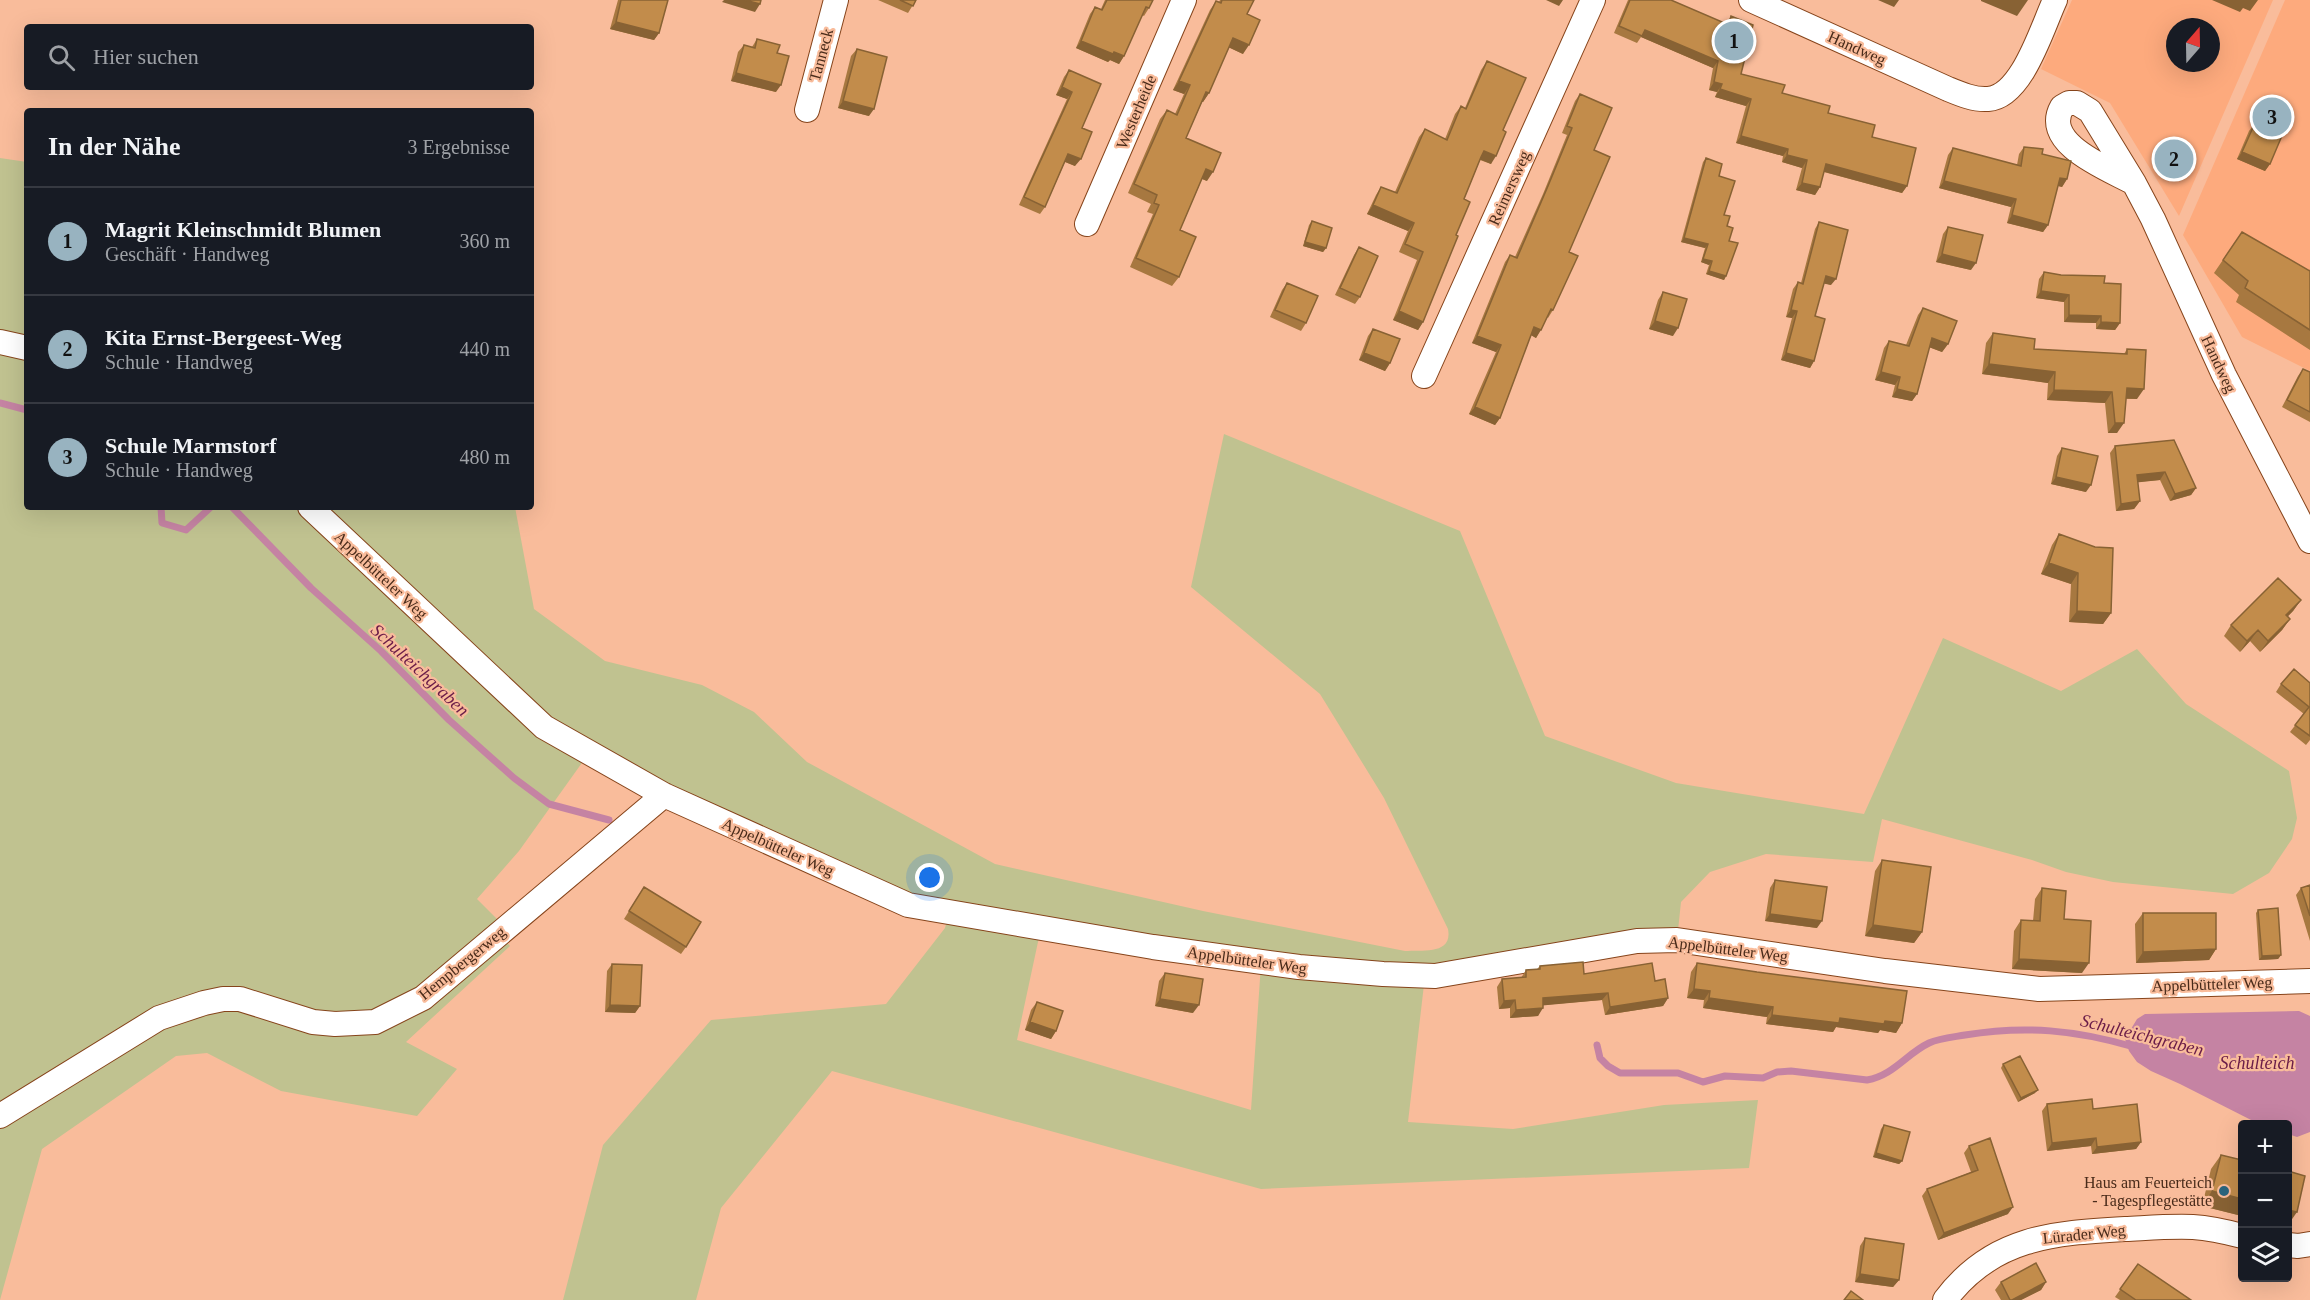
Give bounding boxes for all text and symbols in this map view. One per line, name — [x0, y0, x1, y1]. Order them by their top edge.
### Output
pin: 1 — [1714, 18, 1754, 63]
north arrow — [2166, 18, 2220, 72]
search box — [24, 24, 534, 90]
street label: Tanneck — [806, 27, 836, 83]
street label: Handweg — [1825, 28, 1888, 69]
icon: search — [45, 41, 78, 74]
text: Hier suchen — [93, 44, 199, 69]
street label: Westerheide — [1113, 72, 1159, 152]
pin: 3 — [2252, 94, 2292, 140]
text: In der Nähe — [48, 132, 180, 161]
text: 3 Ergebnisse — [408, 136, 510, 158]
pin: 2 — [2154, 136, 2194, 182]
street label: Reimersweg — [1485, 148, 1534, 228]
text: Magrit Kleinschmidt Blumen — [105, 217, 381, 242]
text: 1 — [63, 230, 73, 252]
text: 360 m — [459, 230, 510, 252]
text: Geschäft · Handweg — [105, 243, 269, 265]
text: Kita Ernst-Bergeest-Weg — [105, 325, 341, 350]
street label: Handweg — [2197, 333, 2240, 396]
text: 2 — [63, 338, 73, 360]
text: 440 m — [459, 338, 510, 360]
text: Schule · Handweg — [105, 351, 253, 373]
text: Schule Marmstorf — [105, 433, 277, 458]
text: 3 — [63, 446, 73, 468]
text: 480 m — [459, 446, 510, 468]
text: Schule · Handweg — [105, 459, 253, 481]
street label: Appelbütteler Weg — [330, 528, 431, 623]
water label: Schulteichgraben — [367, 620, 473, 720]
street label: Appelbütteler Weg — [719, 815, 837, 880]
your location — [915, 863, 944, 892]
street label: Hempbergerweg — [415, 923, 509, 1004]
street label: Appelbütteler Weg — [1667, 933, 1789, 966]
street label: Appelbütteler Weg — [1186, 943, 1308, 978]
street label: Appelbütteler Weg — [2151, 973, 2273, 996]
water label: Schulteichgraben — [2078, 1010, 2206, 1060]
water label: Schulteich — [2220, 1053, 2294, 1073]
map controls — [2238, 1120, 2292, 1282]
button: + — [2238, 1120, 2292, 1174]
place label: Haus am Feuerteich - Tagespflegestätte — [2084, 1174, 2212, 1210]
button: − — [2238, 1174, 2292, 1228]
marker: Haus am Feuerteich - Tagespflegestätte — [2217, 1184, 2231, 1198]
street label: Lürader Weg — [2042, 1221, 2126, 1248]
button: layers — [2238, 1228, 2292, 1282]

